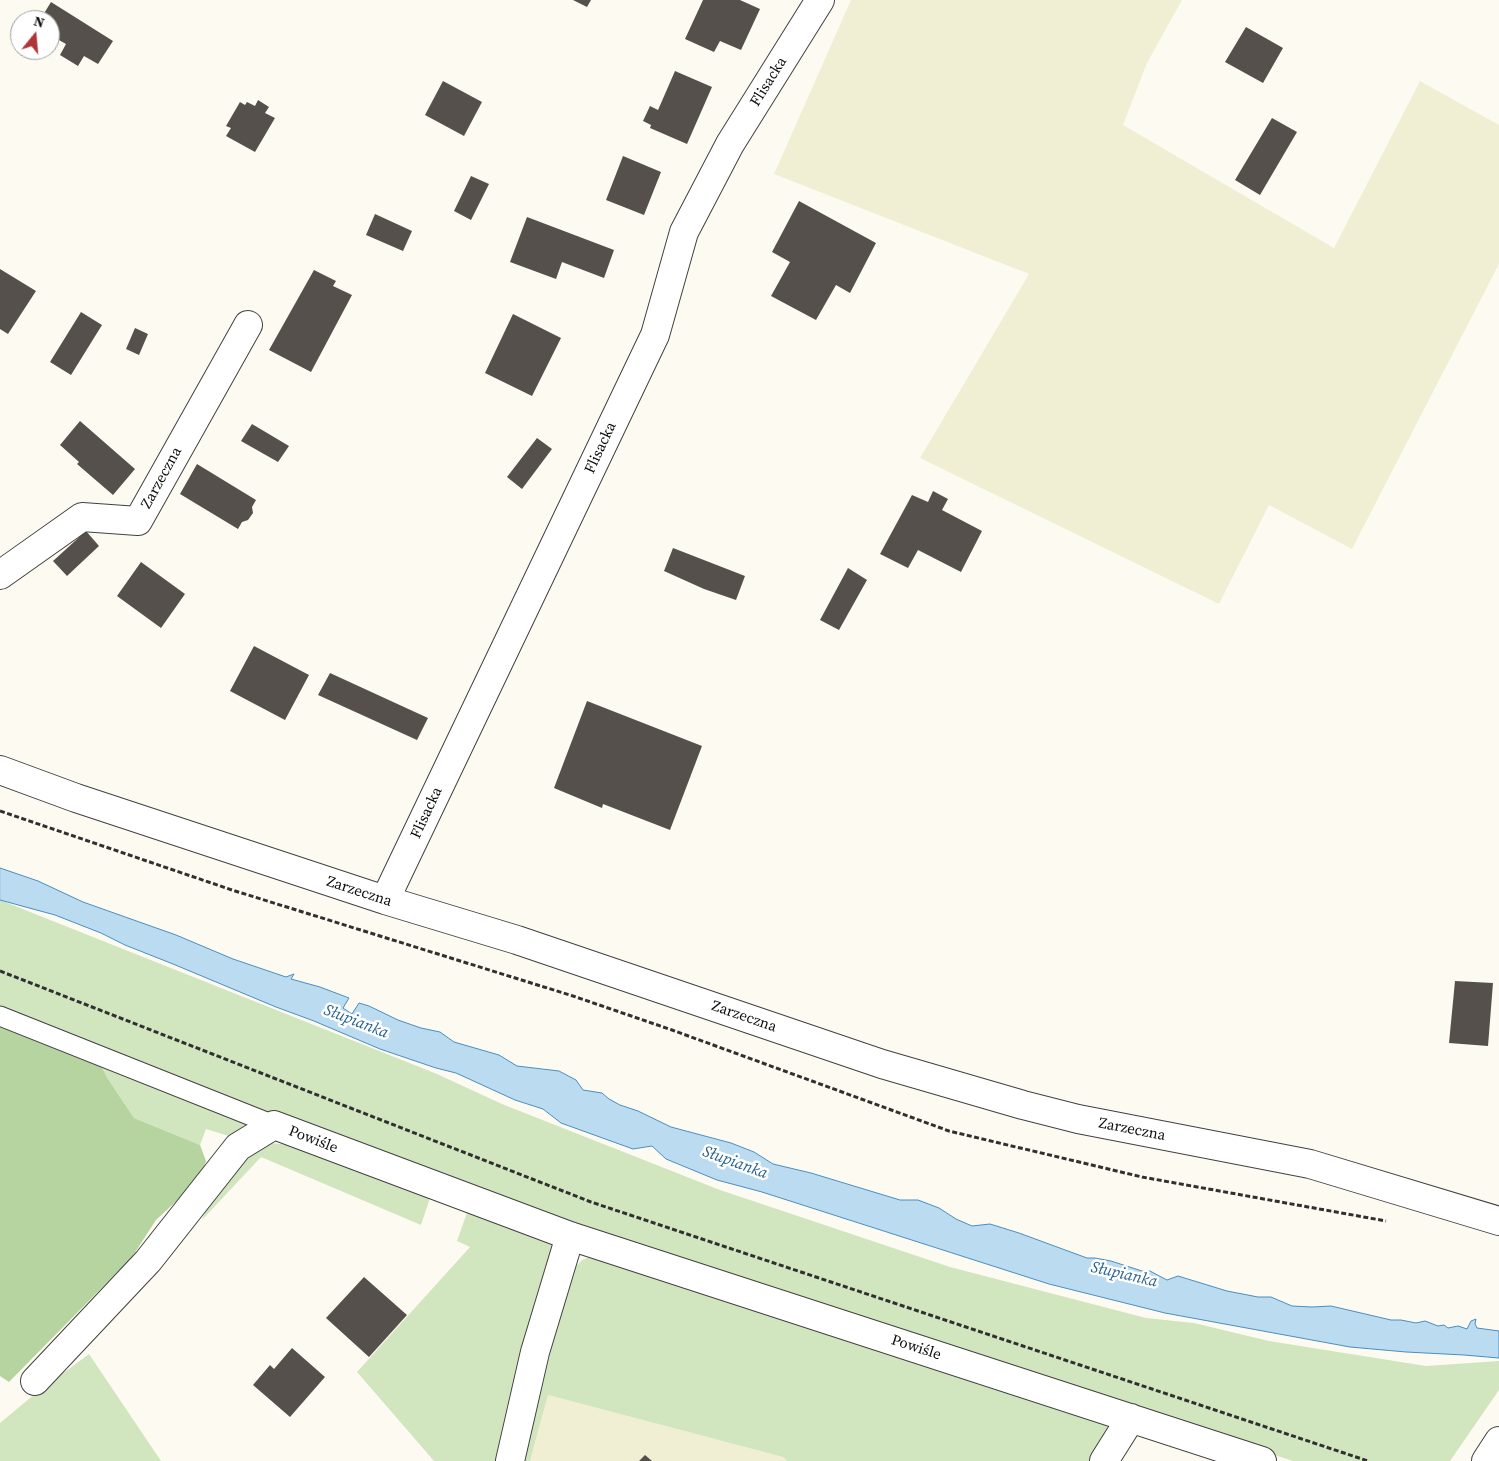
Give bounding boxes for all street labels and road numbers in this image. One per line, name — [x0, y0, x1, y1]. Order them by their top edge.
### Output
street label: Flisacka — [747, 54, 791, 110]
street label: Flisacka — [581, 419, 621, 477]
street label: Zarzeczna — [138, 444, 186, 512]
street label: Flisacka — [407, 784, 447, 842]
street label: Zarzeczna — [324, 873, 394, 911]
street label: Zarzeczna — [709, 997, 779, 1037]
street label: Zarzeczna — [1097, 1115, 1167, 1145]
street label: Powiśle — [286, 1122, 340, 1158]
street label: Powiśle — [889, 1332, 943, 1364]

